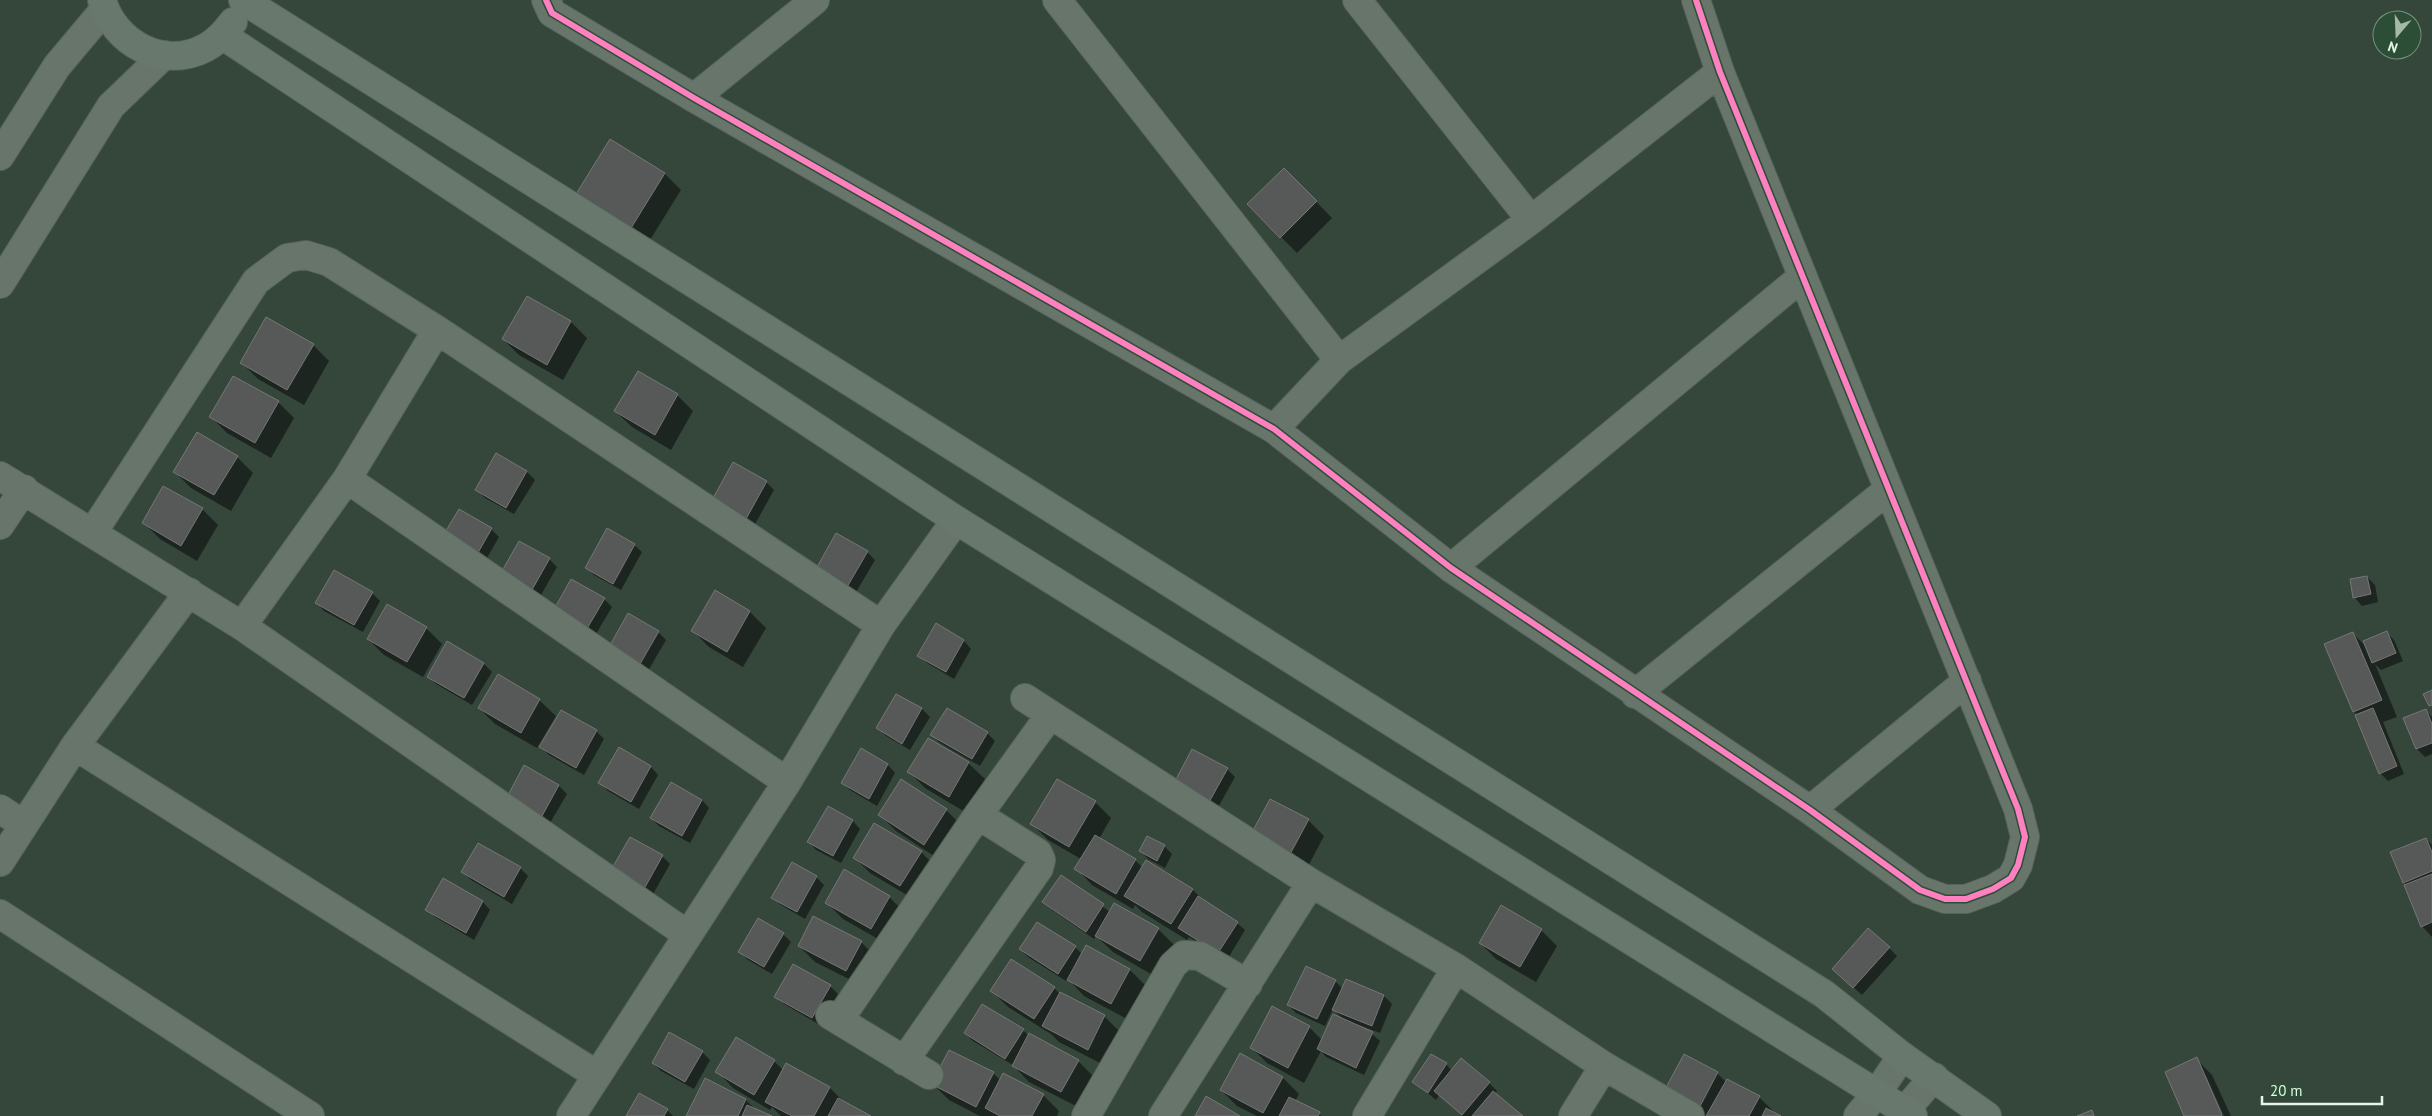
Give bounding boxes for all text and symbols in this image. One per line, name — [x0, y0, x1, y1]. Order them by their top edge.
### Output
north arrow — [2372, 10, 2422, 60]
text: N — [2385, 37, 2400, 57]
scale bar — [2262, 1074, 2382, 1106]
text: 20 m — [2270, 1081, 2303, 1100]

